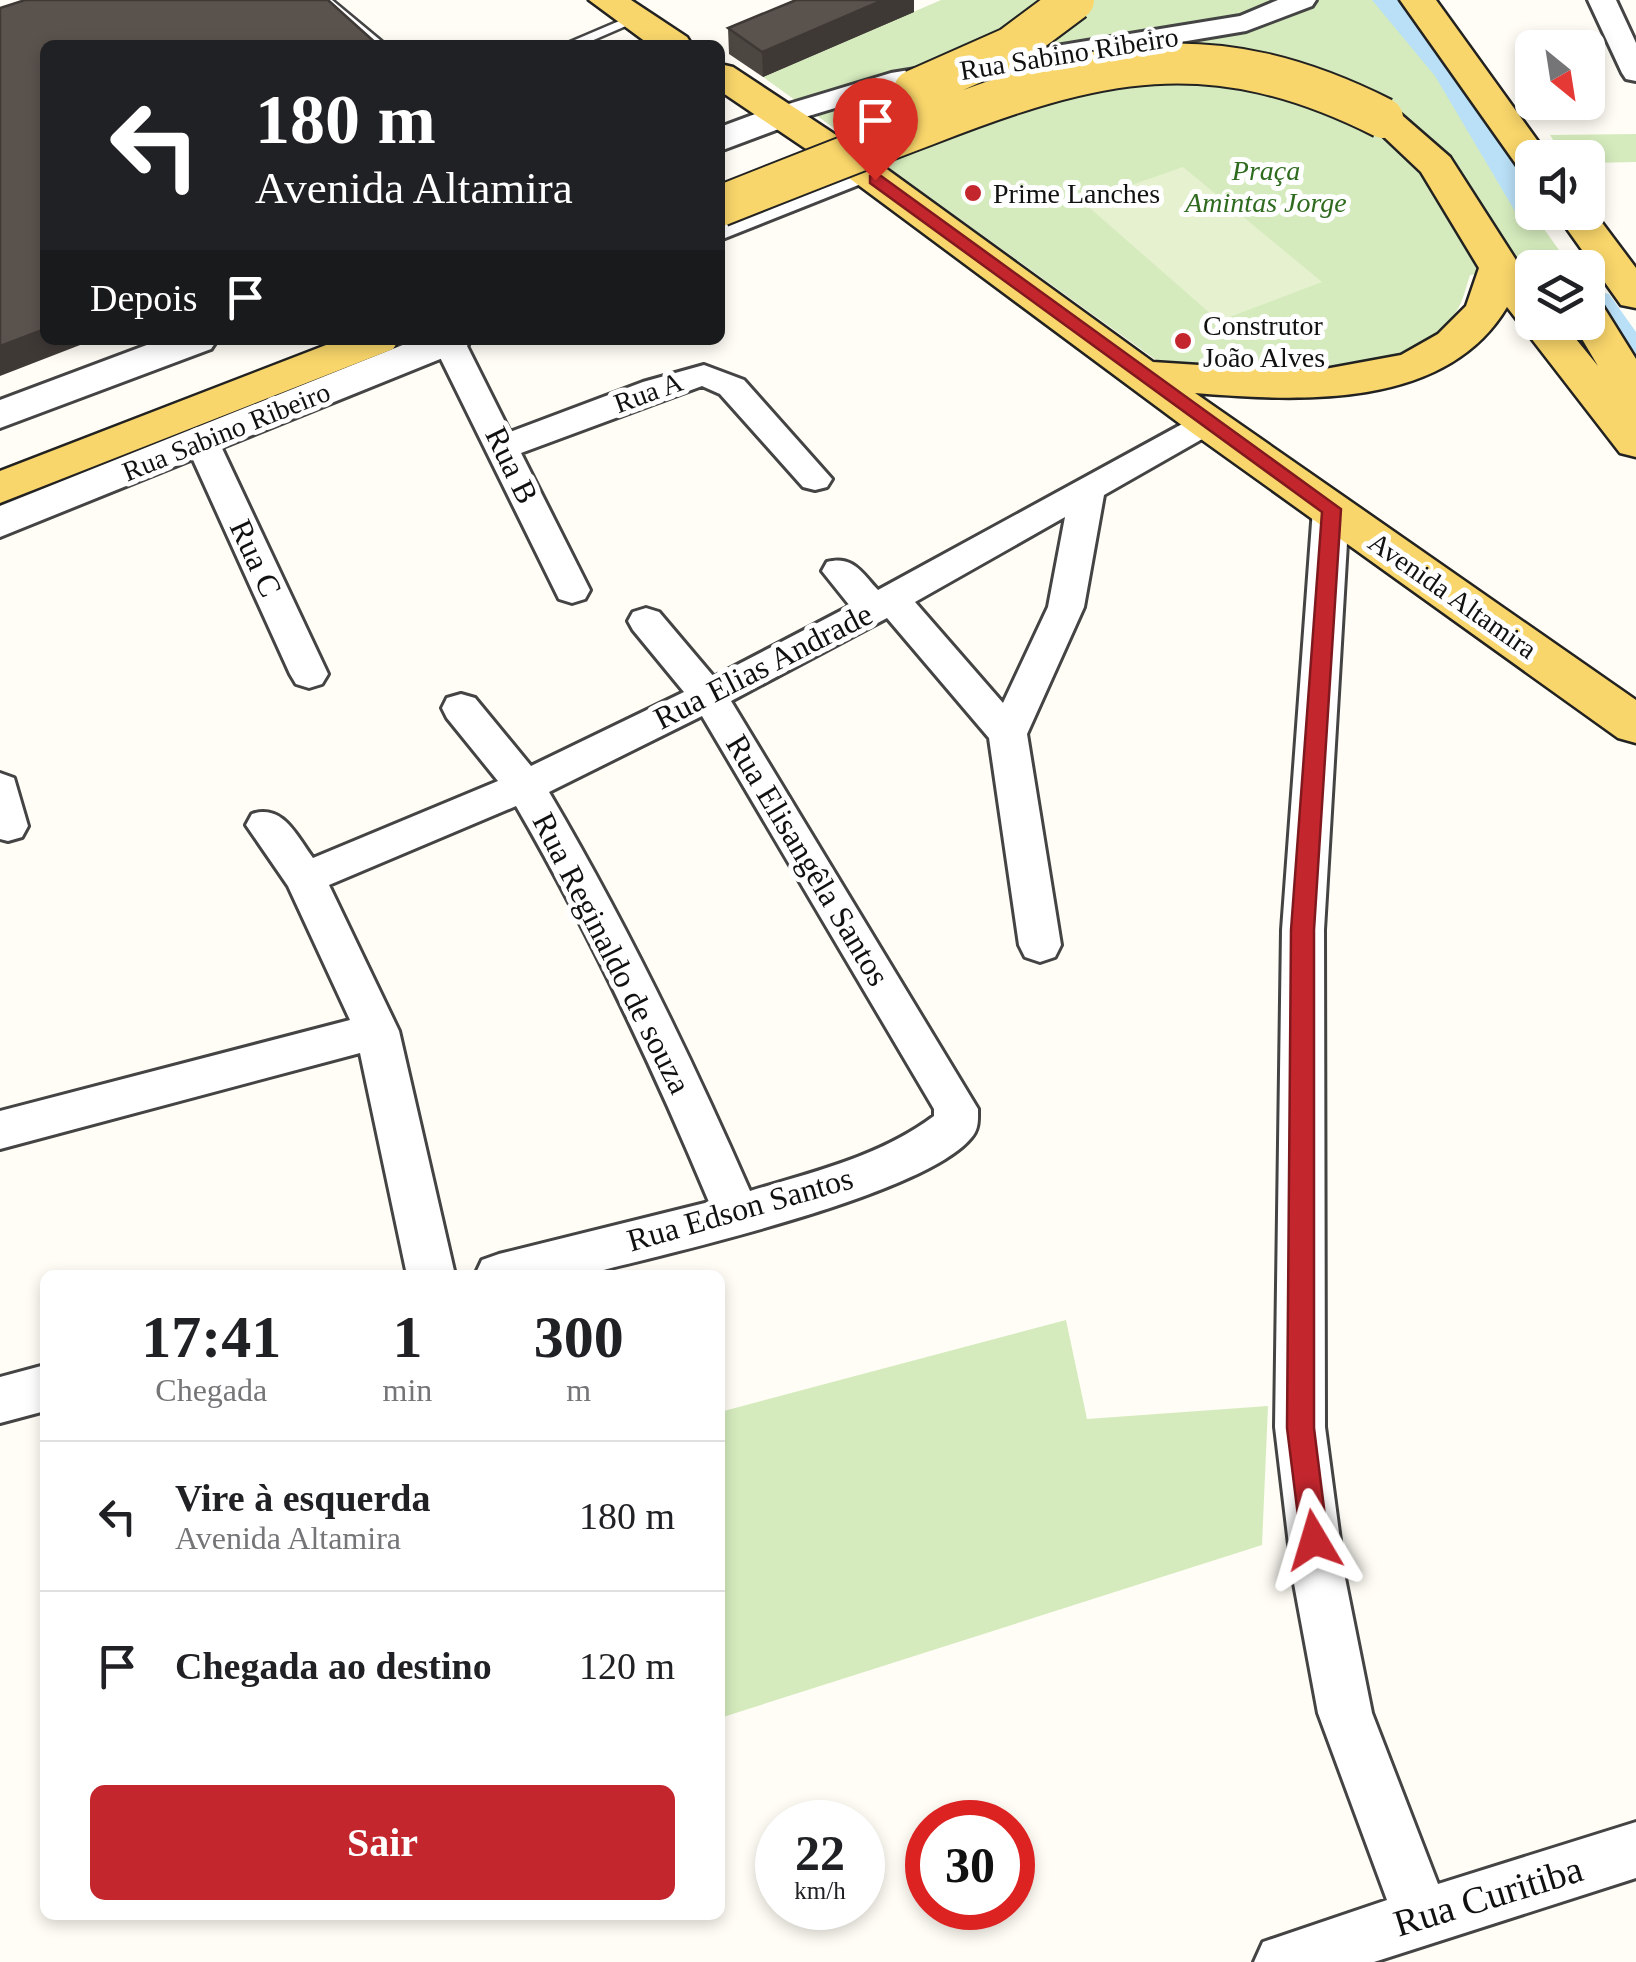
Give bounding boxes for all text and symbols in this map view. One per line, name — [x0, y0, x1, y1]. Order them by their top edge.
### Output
street label: Rua Sabino Ribeiro — [958, 21, 1181, 86]
north arrow — [1515, 30, 1605, 120]
map controls — [1515, 30, 1605, 340]
pin — [833, 78, 918, 181]
icon: left — [90, 80, 220, 210]
text: 180 m — [255, 81, 436, 158]
icon: arrive — [848, 93, 903, 148]
button: sound — [1515, 140, 1605, 230]
park label: Praça Amintas Jorge — [1183, 155, 1347, 218]
text: Avenida Altamira — [255, 163, 573, 213]
place label: Prime Lanches — [993, 178, 1160, 209]
marker: Prime Lanches — [962, 182, 984, 204]
button: layers — [1515, 250, 1605, 340]
icon: arrive — [218, 270, 273, 325]
text: Depois — [90, 277, 198, 319]
place label: Construtor João Alves — [1203, 310, 1325, 373]
marker: Construtor João Alves — [1172, 330, 1194, 352]
street label: Rua A — [610, 366, 687, 419]
street label: Rua Sabino Ribeiro — [118, 376, 334, 487]
street label: Rua B — [478, 421, 546, 509]
street label: Rua C — [223, 514, 289, 602]
street label: Avenida Altamira — [1363, 526, 1543, 665]
street label: Rua Elias Andrade — [648, 595, 878, 737]
street label: Rua Elisangêla Santos — [719, 728, 897, 992]
street label: Rua Reginaldo de souza — [526, 807, 698, 1099]
street label: Rua Edson Santos — [623, 1160, 857, 1258]
text: 17:41 — [141, 1304, 281, 1370]
text: 1 — [392, 1304, 422, 1370]
text: 300 — [534, 1304, 624, 1370]
text: Chegada — [155, 1372, 267, 1408]
text: min — [383, 1372, 432, 1408]
text: m — [566, 1372, 591, 1408]
text: Vire à esquerda — [175, 1477, 430, 1519]
position arrow — [1262, 1488, 1366, 1592]
icon: left — [90, 1489, 145, 1544]
text: 180 m — [579, 1495, 675, 1537]
text: Avenida Altamira — [175, 1520, 401, 1556]
icon: arrive — [90, 1639, 145, 1694]
text: Chegada ao destino — [175, 1645, 492, 1687]
text: 120 m — [579, 1645, 675, 1687]
button: Sair — [90, 1785, 675, 1900]
speed limit sign: 30 — [905, 1800, 1035, 1930]
text: 22 — [795, 1825, 845, 1881]
street label: Rua Curitiba — [1388, 1847, 1588, 1945]
text: km/h — [794, 1877, 846, 1904]

